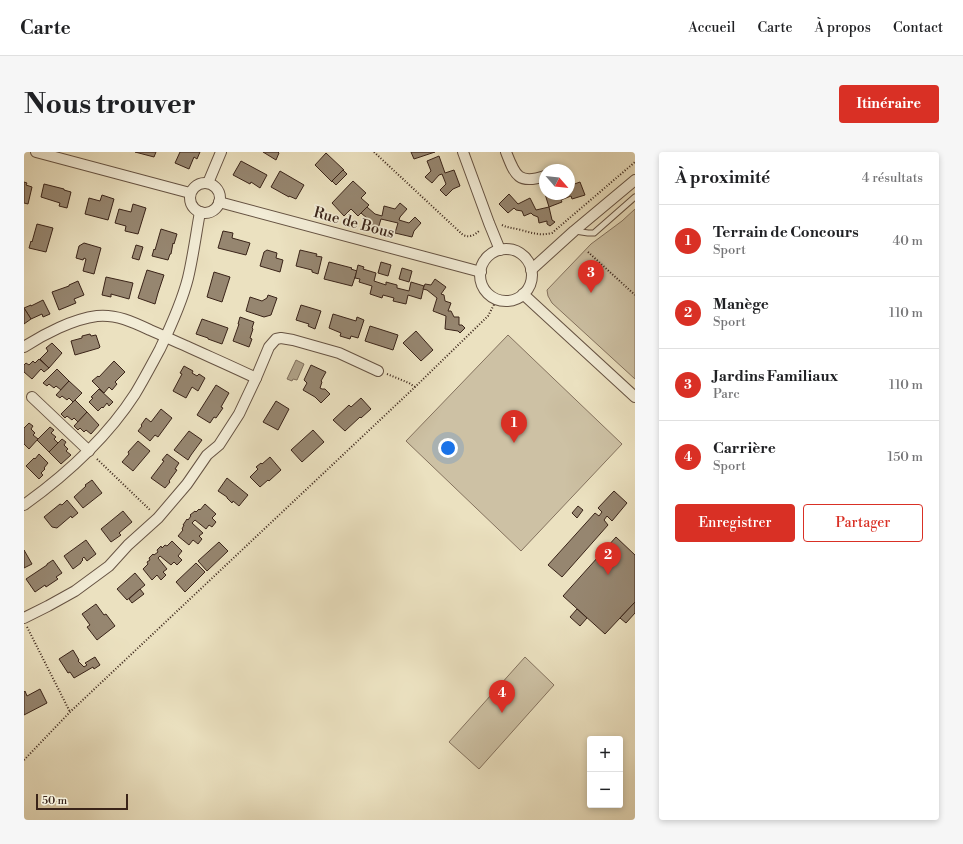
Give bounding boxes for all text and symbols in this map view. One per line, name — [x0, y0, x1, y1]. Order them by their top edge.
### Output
text: Carte — [20, 16, 71, 40]
text: Accueil — [688, 19, 735, 37]
text: Carte — [757, 19, 792, 37]
text: À propos — [814, 19, 871, 37]
text: Contact — [893, 19, 943, 37]
button: Itinéraire — [839, 85, 939, 123]
text: Nous trouver — [24, 87, 196, 122]
north arrow — [539, 164, 575, 200]
text: À proximité — [675, 167, 770, 189]
text: 4 résultats — [862, 170, 923, 186]
street label: Rue de Bous — [312, 203, 396, 243]
text: Terrain de Concours — [713, 223, 859, 242]
text: 1 — [685, 233, 691, 249]
text: 40 m — [893, 233, 923, 249]
text: Sport — [713, 242, 746, 258]
pin: 3 — [578, 260, 604, 293]
text: Manège — [713, 295, 769, 314]
text: 2 — [684, 305, 692, 321]
text: 110 m — [889, 305, 923, 321]
text: Sport — [713, 314, 746, 330]
text: Jardins Familiaux — [713, 367, 838, 386]
text: 3 — [684, 377, 692, 393]
text: 110 m — [889, 377, 923, 393]
text: Parc — [713, 386, 740, 402]
pin: 1 — [501, 410, 527, 443]
your location — [438, 438, 458, 458]
text: Carrière — [713, 439, 776, 458]
text: 4 — [684, 449, 692, 465]
text: 150 m — [888, 449, 923, 465]
text: Sport — [713, 458, 746, 474]
button: Enregistrer — [675, 504, 795, 542]
button: Partager — [803, 504, 923, 542]
pin: 2 — [595, 542, 621, 575]
pin: 4 — [489, 680, 515, 713]
map controls — [587, 736, 623, 808]
button: + — [587, 736, 623, 772]
button: − — [587, 772, 623, 808]
scale bar — [36, 792, 128, 811]
text: 50 m — [42, 794, 67, 808]

